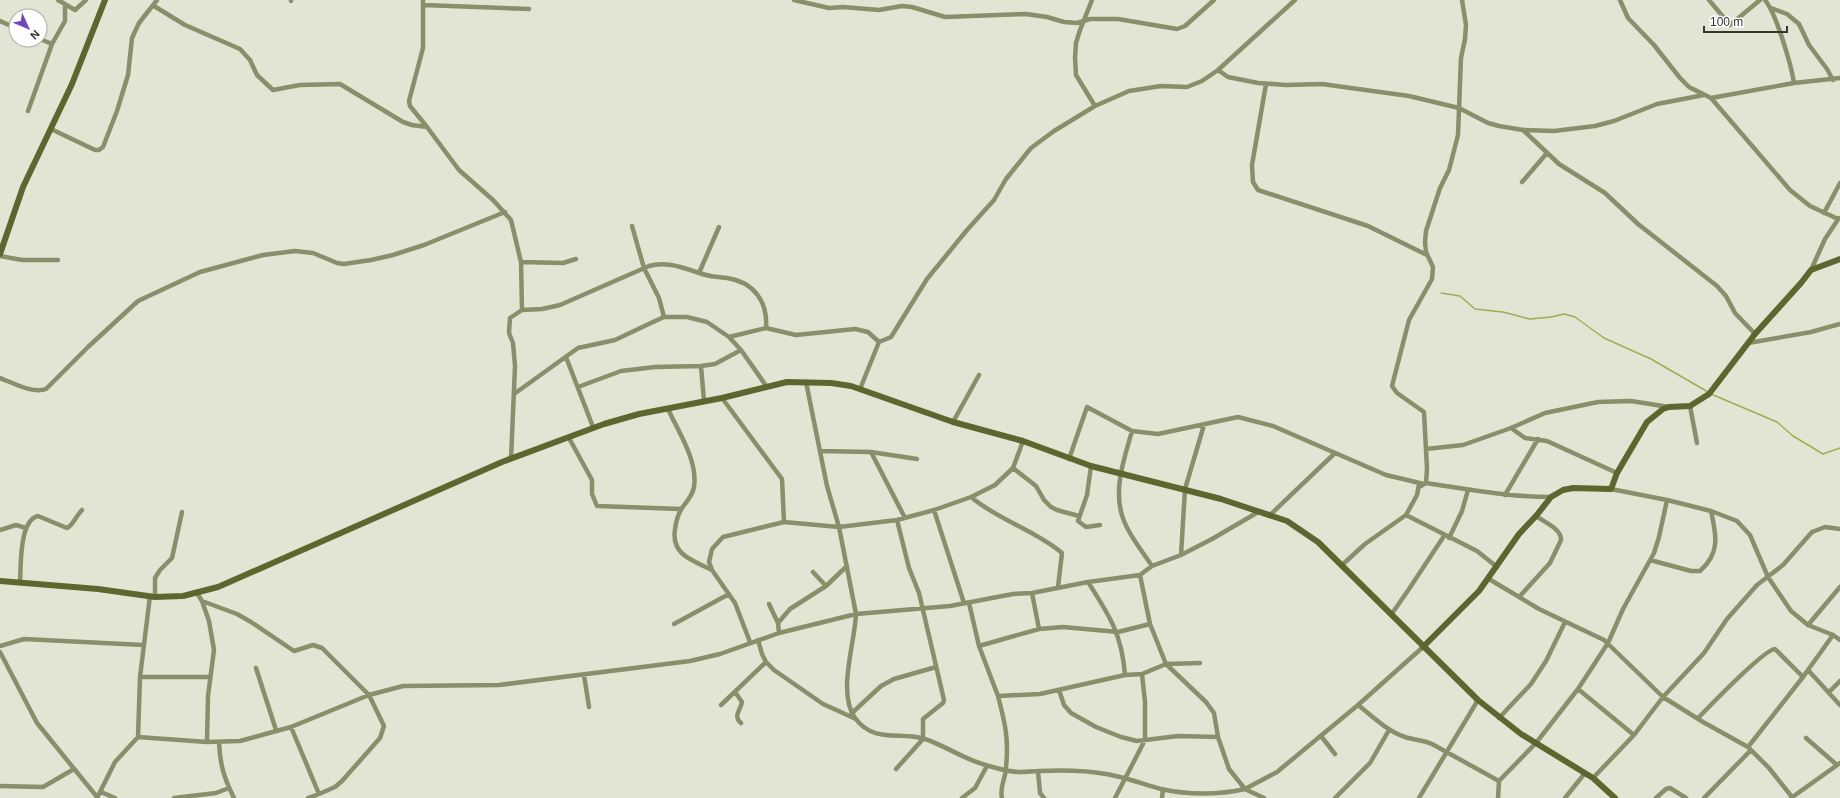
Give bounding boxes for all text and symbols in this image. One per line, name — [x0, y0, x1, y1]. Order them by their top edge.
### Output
north arrow — [8, 8, 48, 48]
scale bar — [1704, 8, 1787, 34]
text: 100 m — [1710, 15, 1743, 29]
text: N — [28, 28, 42, 42]

